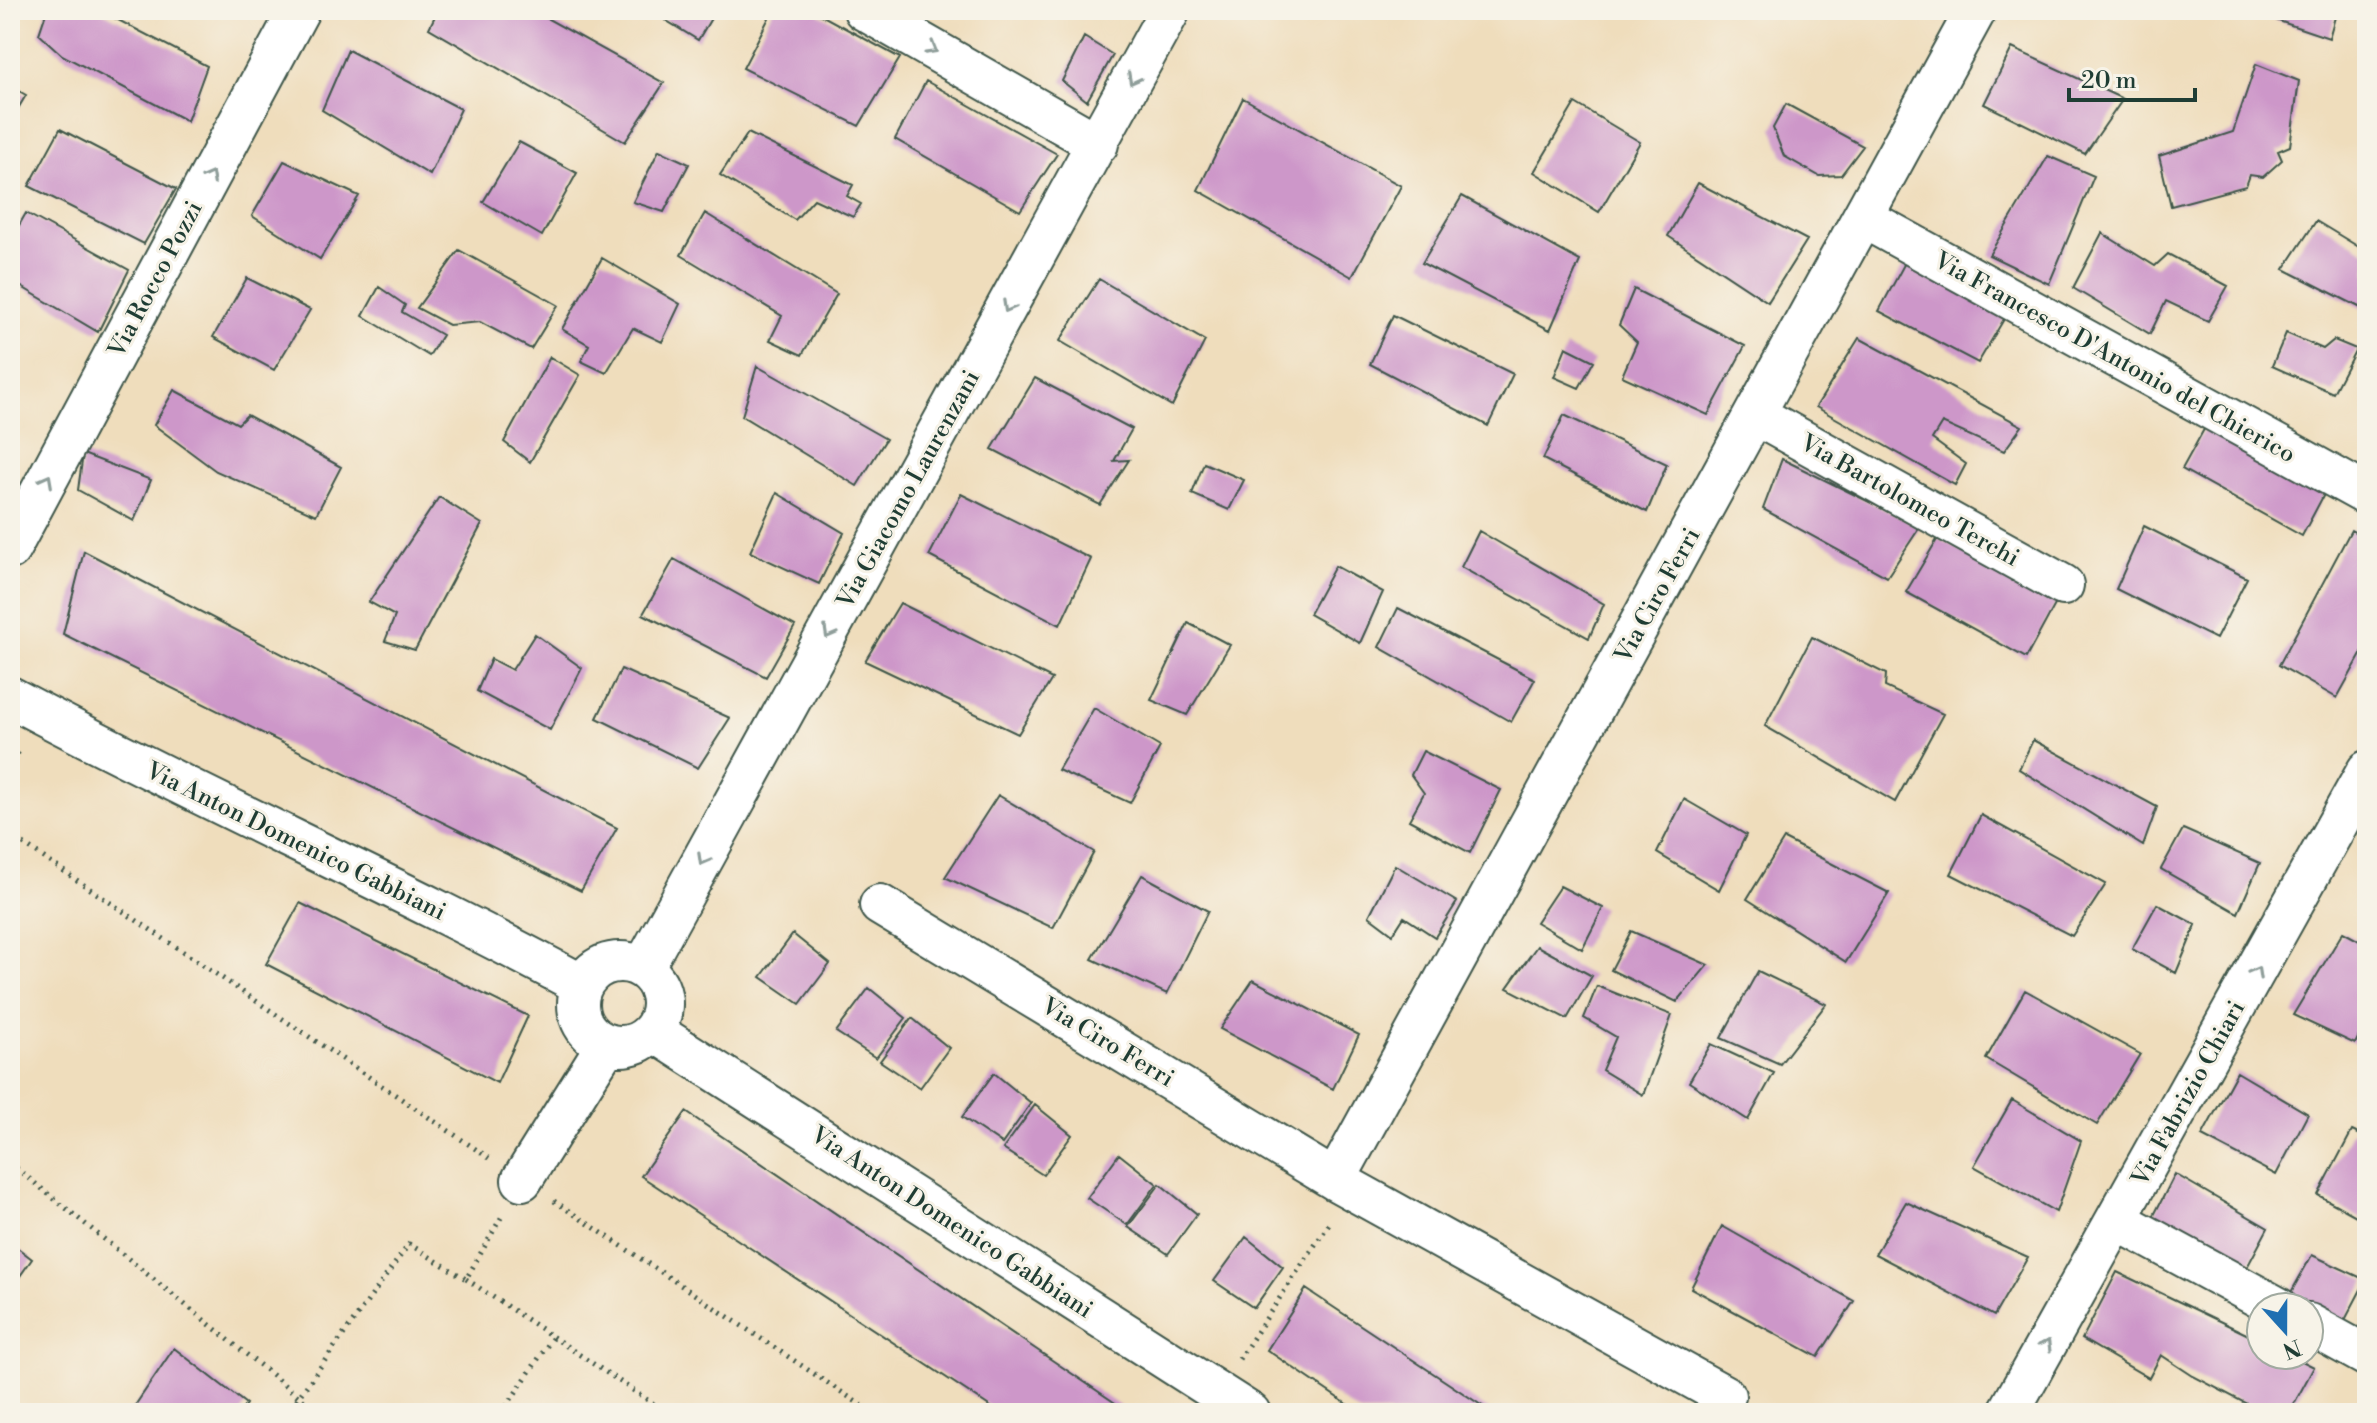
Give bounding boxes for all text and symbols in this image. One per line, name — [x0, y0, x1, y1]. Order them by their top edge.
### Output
one-way arrow — [923, 39, 938, 55]
scale bar — [2069, 52, 2195, 102]
text: 20 m — [2081, 66, 2137, 96]
one-way arrow — [1128, 70, 1143, 85]
one-way arrow — [200, 171, 215, 185]
street label: Via Rocco Pozzi — [102, 196, 210, 364]
street label: Via Francesco D'Antonio del Chierico — [1928, 245, 2300, 470]
one-way arrow — [1003, 298, 1018, 313]
street label: Via Giacomo Laurenzani — [830, 365, 987, 615]
street label: Via Bartolomeo Terchi — [1794, 428, 2024, 574]
one-way arrow — [37, 474, 53, 489]
street label: Via Ciro Ferri — [1608, 523, 1707, 669]
one-way arrow — [823, 624, 839, 638]
street label: Via Anton Domenico Gabbiani — [140, 756, 451, 928]
one-way arrow — [698, 852, 713, 867]
one-way arrow — [2246, 966, 2261, 980]
street label: Via Ciro Ferri — [1035, 991, 1179, 1094]
street label: Via Fabrizio Chiari — [2125, 996, 2252, 1192]
street label: Via Anton Domenico Gabbiani — [804, 1120, 1098, 1325]
north arrow — [2245, 1291, 2325, 1371]
text: N — [2278, 1333, 2305, 1364]
one-way arrow — [2036, 1339, 2052, 1354]

